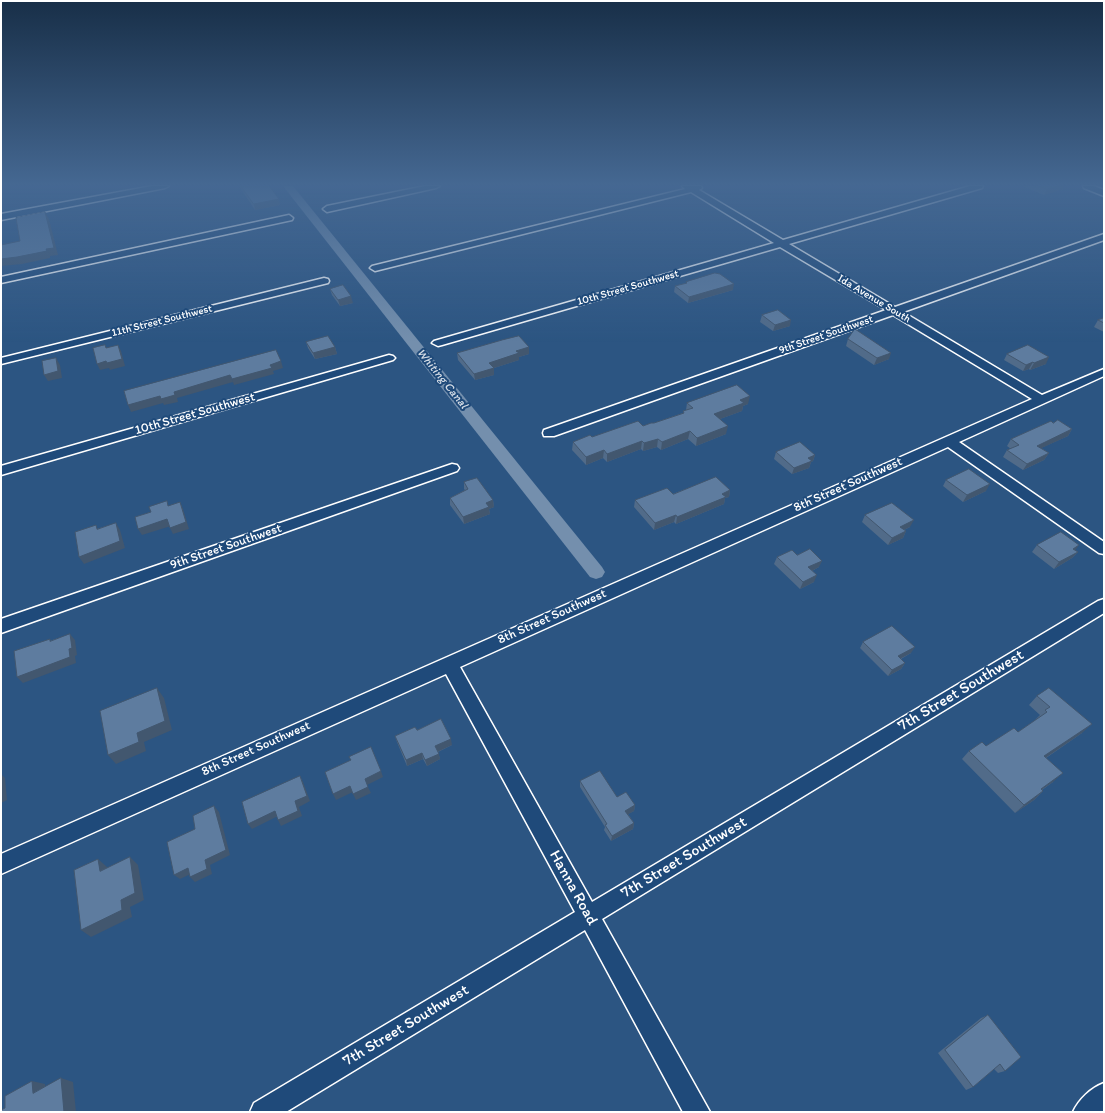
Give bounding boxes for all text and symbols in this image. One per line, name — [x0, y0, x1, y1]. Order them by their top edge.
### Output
street label: 10th Street Southwest — [576, 267, 680, 309]
street label: Ida Avenue South — [835, 272, 913, 326]
street label: 11th Street Southwest — [110, 302, 214, 340]
street label: 9th Street Southwest — [777, 313, 875, 357]
water label: Whiting Canal — [413, 346, 471, 412]
street label: 10th Street Southwest — [133, 389, 257, 439]
street label: 8th Street Southwest — [791, 454, 905, 516]
street label: 9th Street Southwest — [168, 521, 284, 573]
street label: 8th Street Southwest — [495, 586, 609, 648]
street label: 7th Street Southwest — [895, 646, 1027, 736]
street label: 8th Street Southwest — [199, 718, 313, 780]
street label: 7th Street Southwest — [618, 813, 750, 903]
street label: Hanna Road — [545, 847, 601, 929]
street label: 7th Street Southwest — [340, 981, 472, 1071]

